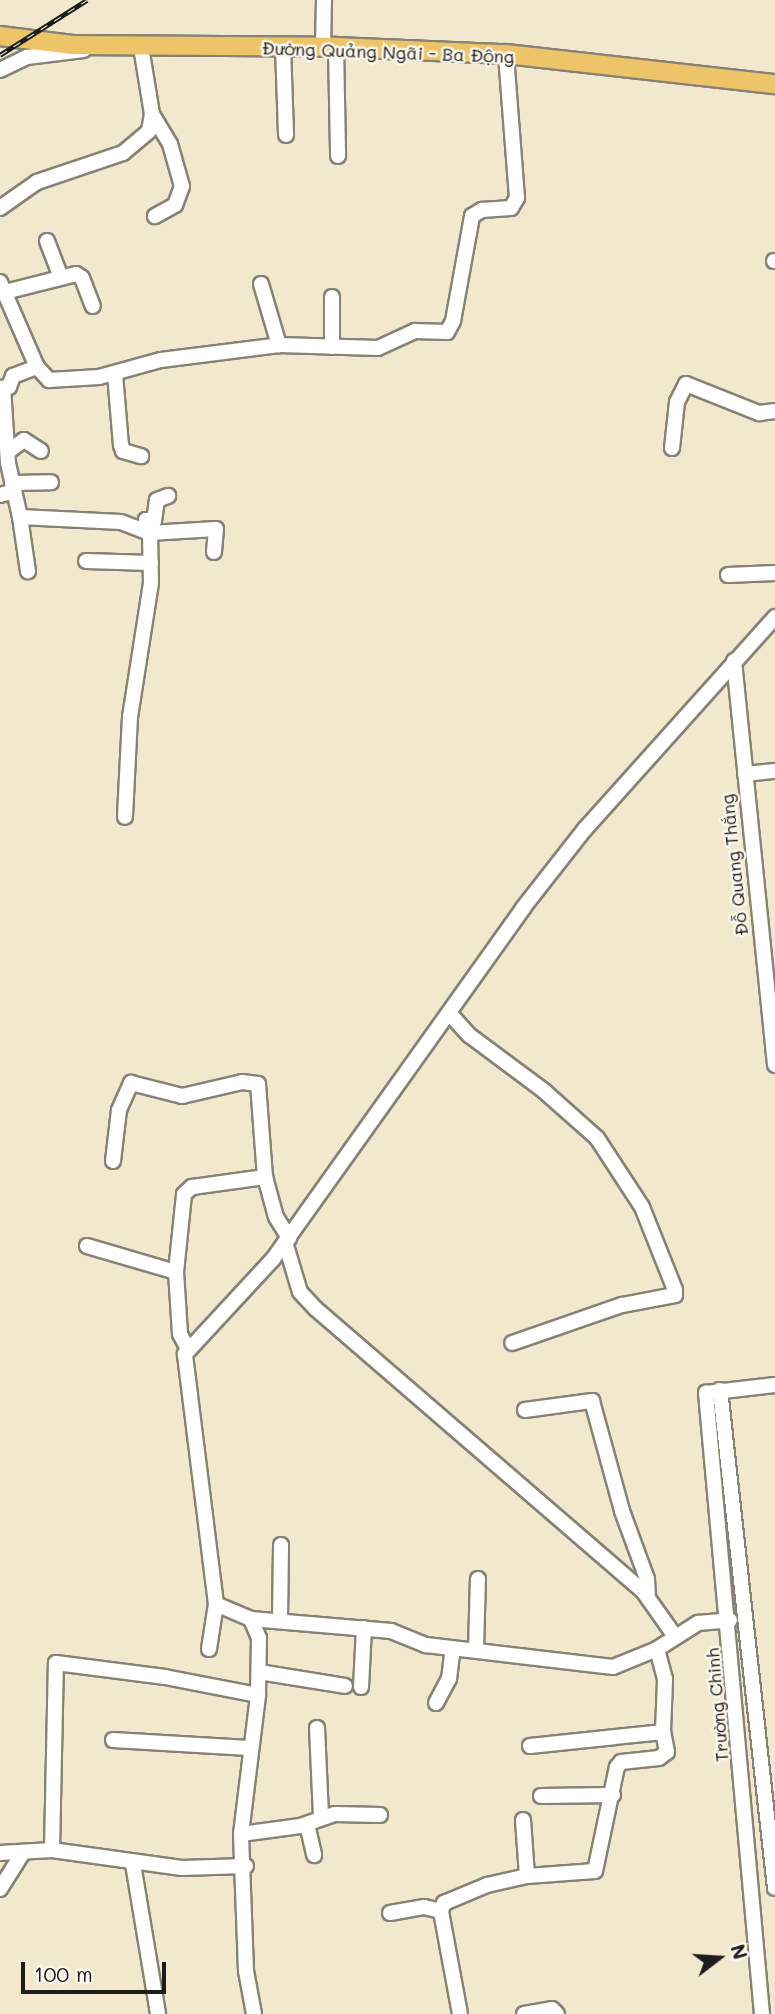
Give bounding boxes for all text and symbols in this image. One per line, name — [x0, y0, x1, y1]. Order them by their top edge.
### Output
street label: Đường Quảng Ngãi - Ba Động — [261, 37, 515, 67]
street label: Đỗ Quang Thắng — [716, 793, 752, 937]
street label: Trường Chinh — [701, 1647, 733, 1763]
north arrow — [684, 1923, 754, 1993]
text: N — [725, 1941, 754, 1962]
scale bar — [24, 1948, 170, 1992]
text: 100 m — [34, 1960, 93, 1987]

